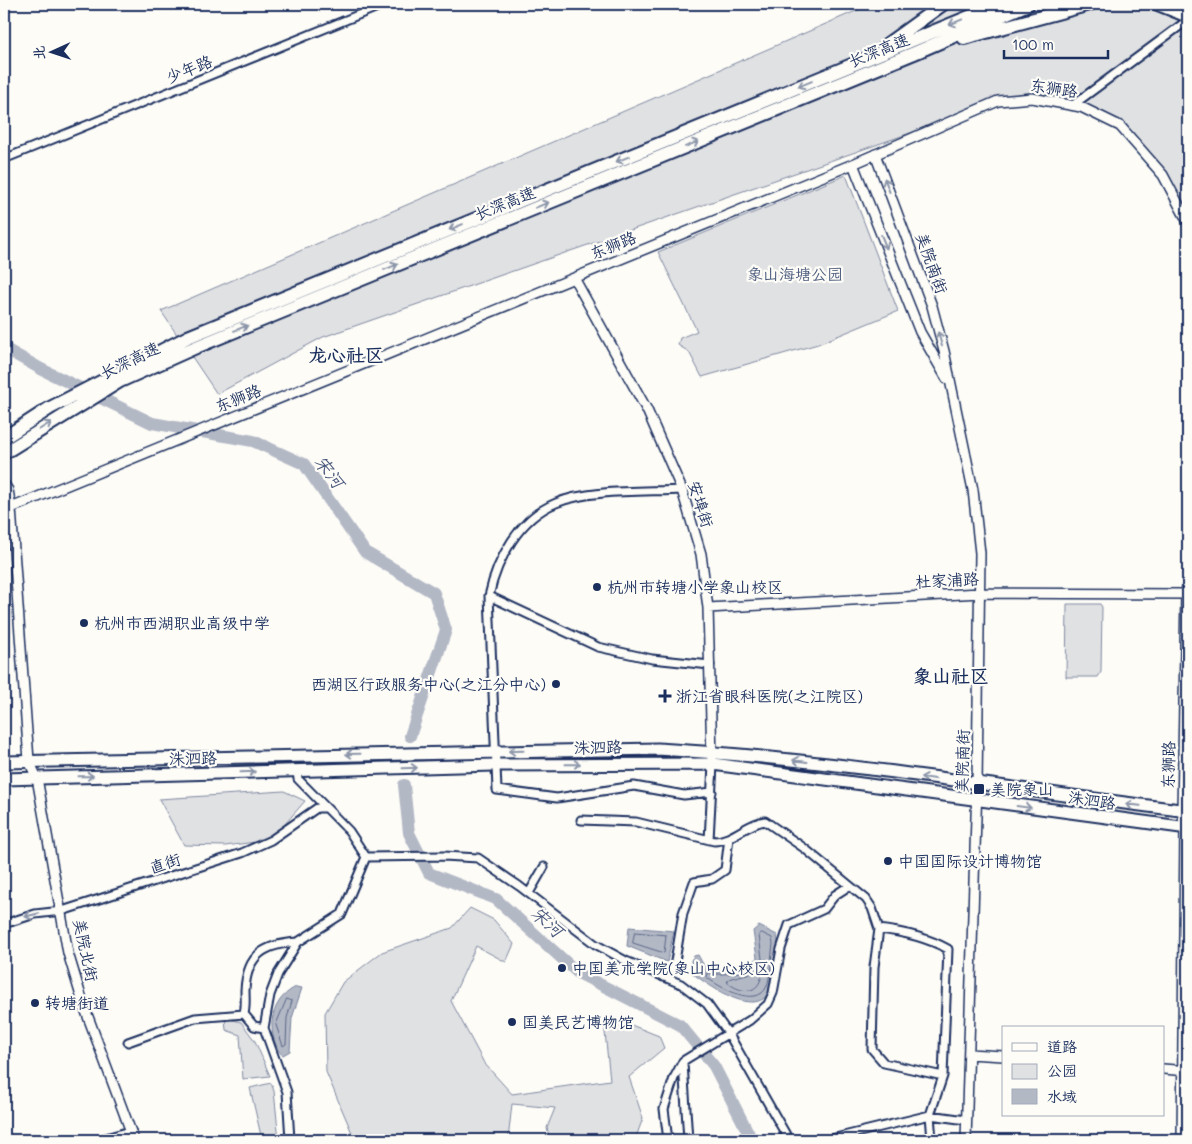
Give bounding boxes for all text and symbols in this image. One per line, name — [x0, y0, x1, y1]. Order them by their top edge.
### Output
one-way arrow — [949, 18, 964, 28]
north arrow — [28, 28, 78, 78]
street label: 长深高速 — [845, 28, 912, 71]
scale bar — [1004, 28, 1108, 60]
text: 100 m — [1012, 34, 1054, 54]
text: 北 — [29, 45, 48, 60]
street label: 少年路 — [163, 50, 215, 87]
street label: 东狮路 — [1029, 74, 1079, 101]
one-way arrow — [798, 80, 814, 89]
one-way arrow — [684, 139, 699, 148]
one-way arrow — [616, 155, 631, 164]
one-way arrow — [882, 178, 891, 193]
street label: 长深高速 — [471, 181, 538, 224]
one-way arrow — [534, 200, 549, 209]
one-way arrow — [449, 223, 464, 233]
street label: 东狮路 — [587, 226, 639, 263]
street label: 美院南街 — [912, 229, 953, 296]
one-way arrow — [880, 234, 889, 249]
one-way arrow — [383, 262, 398, 271]
park label: 象山海塘公园 — [747, 263, 843, 284]
one-way arrow — [233, 323, 248, 333]
one-way arrow — [935, 331, 945, 347]
street label: 长深高速 — [96, 336, 163, 383]
district label: 龙心社区 — [308, 342, 384, 367]
street label: 东狮路 — [212, 379, 264, 416]
one-way arrow — [37, 421, 51, 431]
water label: 宋河 — [309, 450, 352, 495]
street label: 安埠街 — [684, 478, 719, 530]
street label: 杜家浦路 — [914, 567, 979, 592]
place label: 杭州市转塘小学象山校区 — [607, 576, 783, 597]
marker: 杭州市转塘小学象山校区 — [591, 581, 603, 593]
place label: 杭州市西湖职业高级中学 — [94, 612, 270, 633]
marker: 杭州市西湖职业高级中学 — [78, 617, 90, 629]
district label: 象山社区 — [913, 663, 989, 688]
place label: 西湖区行政服务中心(之江分中心) — [311, 673, 546, 694]
marker: 西湖区行政服务中心(之江分中心) — [550, 678, 562, 690]
place label: 浙江省眼科医院(之江院区) — [676, 685, 863, 706]
marker: 浙江省眼科医院(之江院区) — [658, 689, 672, 703]
street label: 美院南街 — [950, 729, 973, 793]
street label: 洙泗路 — [574, 736, 622, 757]
street label: 东狮路 — [1157, 741, 1178, 789]
one-way arrow — [508, 746, 524, 756]
street label: 洙泗路 — [169, 747, 217, 768]
one-way arrow — [345, 749, 362, 759]
one-way arrow — [792, 756, 808, 766]
one-way arrow — [564, 759, 581, 769]
one-way arrow — [402, 763, 418, 772]
one-way arrow — [240, 768, 256, 777]
one-way arrow — [77, 772, 93, 781]
one-way arrow — [921, 772, 937, 782]
place label: 美院象山 — [990, 778, 1054, 799]
marker: 美院象山 — [972, 782, 986, 796]
street label: 洙泗路 — [1067, 786, 1117, 813]
one-way arrow — [1126, 800, 1142, 810]
one-way arrow — [1016, 802, 1032, 812]
street label: 直街 — [146, 848, 183, 877]
place label: 中国国际设计博物馆 — [898, 850, 1042, 871]
marker: 中国国际设计博物馆 — [882, 855, 894, 867]
water label: 宋河 — [526, 900, 571, 944]
one-way arrow — [25, 911, 41, 921]
street label: 美院北街 — [70, 916, 103, 983]
place label: 中国美术学院(象山中心校区) — [572, 957, 775, 978]
marker: 中国美术学院(象山中心校区) — [556, 962, 568, 974]
place label: 转塘街道 — [45, 992, 109, 1013]
marker: 转塘街道 — [29, 997, 41, 1009]
place label: 国美民艺博物馆 — [522, 1011, 634, 1032]
marker: 国美民艺博物馆 — [506, 1016, 518, 1028]
legend — [1002, 1026, 1164, 1116]
text: 道路 — [1047, 1036, 1077, 1056]
text: 公园 — [1047, 1060, 1077, 1080]
text: 水域 — [1047, 1086, 1077, 1106]

